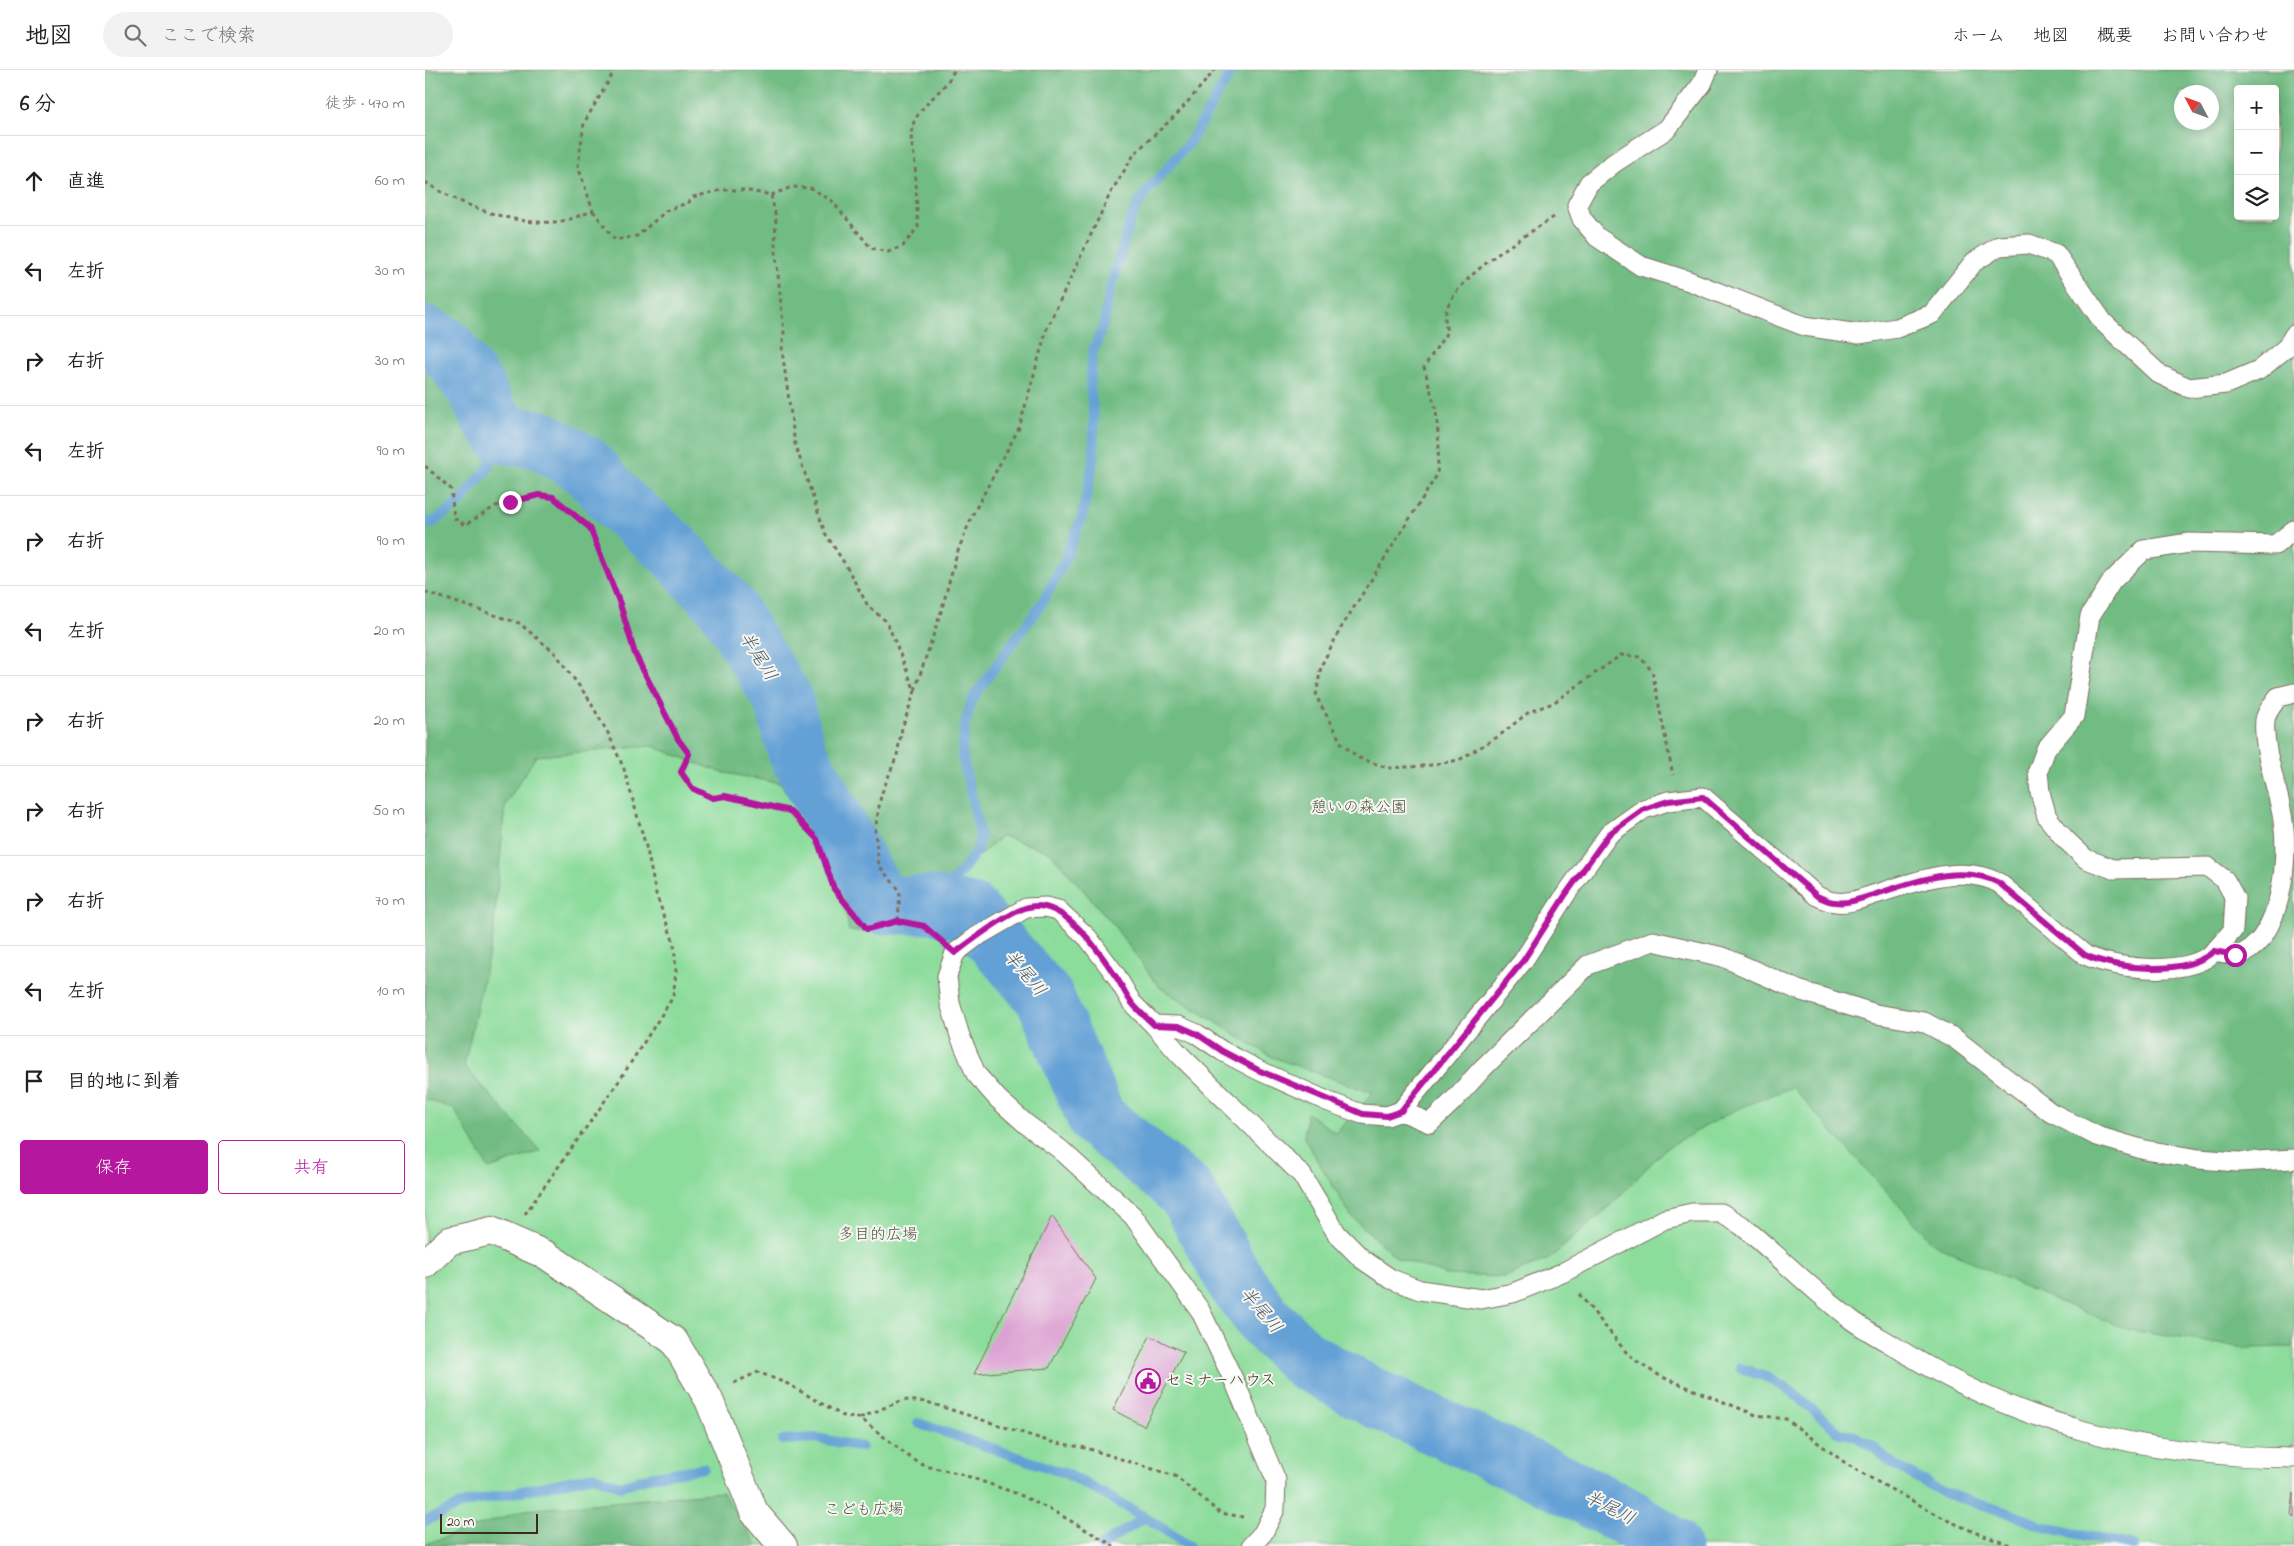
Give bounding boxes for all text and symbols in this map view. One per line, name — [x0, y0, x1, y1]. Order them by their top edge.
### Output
search box — [103, 12, 453, 57]
text: 地図 — [25, 20, 73, 55]
icon: search — [121, 21, 149, 49]
text: ここで検索 — [161, 23, 256, 50]
text: ホーム — [1952, 24, 2005, 50]
text: 地図 — [2033, 24, 2069, 50]
text: 概要 — [2097, 24, 2133, 50]
text: お問い合わせ — [2161, 24, 2269, 50]
north arrow — [2174, 85, 2219, 130]
map controls — [2234, 85, 2279, 220]
button: + — [2234, 85, 2279, 130]
text: 6 分 — [20, 90, 56, 120]
text: 徒歩 · 470 m — [325, 92, 405, 116]
button: − — [2234, 130, 2279, 175]
icon: ahead — [20, 167, 48, 195]
text: 直進 — [67, 169, 105, 196]
text: 60 m — [375, 169, 405, 193]
button: layers — [2234, 175, 2279, 220]
icon: left — [20, 257, 48, 285]
text: 左折 — [67, 259, 105, 286]
text: 30 m — [375, 259, 405, 283]
icon: right — [20, 347, 48, 375]
text: 右折 — [67, 349, 105, 376]
text: 30 m — [375, 349, 405, 373]
icon: left — [20, 437, 48, 465]
text: 左折 — [67, 439, 105, 466]
text: 90 m — [377, 439, 405, 463]
route end — [499, 491, 522, 514]
icon: right — [20, 527, 48, 555]
text: 右折 — [67, 529, 105, 556]
text: 90 m — [377, 529, 405, 553]
icon: left — [20, 617, 48, 645]
text: 左折 — [67, 619, 105, 646]
text: 20 m — [374, 619, 405, 643]
water label: 半尾川 — [732, 627, 782, 687]
icon: right — [20, 707, 48, 735]
text: 右折 — [67, 709, 105, 736]
text: 20 m — [374, 709, 405, 733]
park label: 憩いの森公園 — [1311, 796, 1407, 820]
icon: right — [20, 797, 48, 825]
text: 右折 — [67, 799, 105, 826]
text: 50 m — [373, 799, 405, 823]
icon: right — [20, 887, 48, 915]
text: 右折 — [67, 889, 105, 916]
text: 70 m — [375, 889, 405, 913]
route start — [2224, 944, 2247, 967]
water label: 半尾川 — [997, 945, 1051, 1003]
icon: left — [20, 977, 48, 1005]
text: 左折 — [67, 979, 105, 1006]
text: 10 m — [377, 979, 405, 1003]
icon: arrive — [20, 1067, 48, 1095]
text: 目的地に到着 — [67, 1069, 181, 1096]
button: 保存 — [20, 1140, 208, 1194]
button: 共有 — [218, 1140, 405, 1194]
park label: 多目的広場 — [838, 1223, 918, 1247]
water label: 半尾川 — [1233, 1282, 1287, 1340]
public building icon: セミナーハウス — [1135, 1368, 1161, 1394]
place label: セミナーハウス — [1165, 1369, 1276, 1393]
water label: 半尾川 — [1579, 1485, 1639, 1533]
park label: こども広場 — [824, 1498, 904, 1522]
scale bar — [440, 1511, 537, 1534]
text: 20 m — [447, 1512, 474, 1533]

